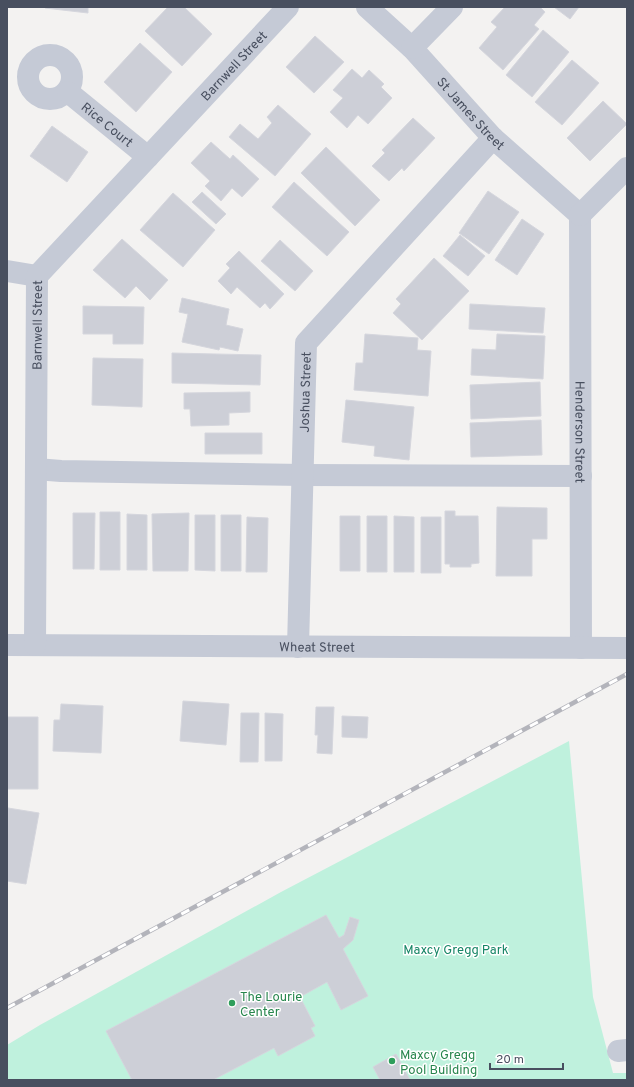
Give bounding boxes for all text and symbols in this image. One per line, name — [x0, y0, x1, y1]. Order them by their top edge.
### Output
street label: Barnwell Street — [198, 28, 271, 105]
street label: St James Street — [432, 75, 507, 154]
street label: Rice Court — [77, 100, 135, 152]
street label: Barnwell Street — [30, 280, 47, 370]
street label: Joshua Street — [298, 351, 316, 433]
street label: Henderson Street — [570, 381, 587, 483]
street label: Wheat Street — [279, 640, 355, 657]
park label: Maxcy Gregg Park — [403, 943, 509, 959]
place label: The Lourie Center — [240, 990, 302, 1021]
marker: The Lourie Center — [227, 998, 237, 1008]
scale bar — [490, 1045, 563, 1071]
place label: Maxcy Gregg Pool Building — [400, 1048, 477, 1079]
text: 20 m — [496, 1052, 524, 1068]
marker: Maxcy Gregg Pool Building — [387, 1056, 397, 1066]

